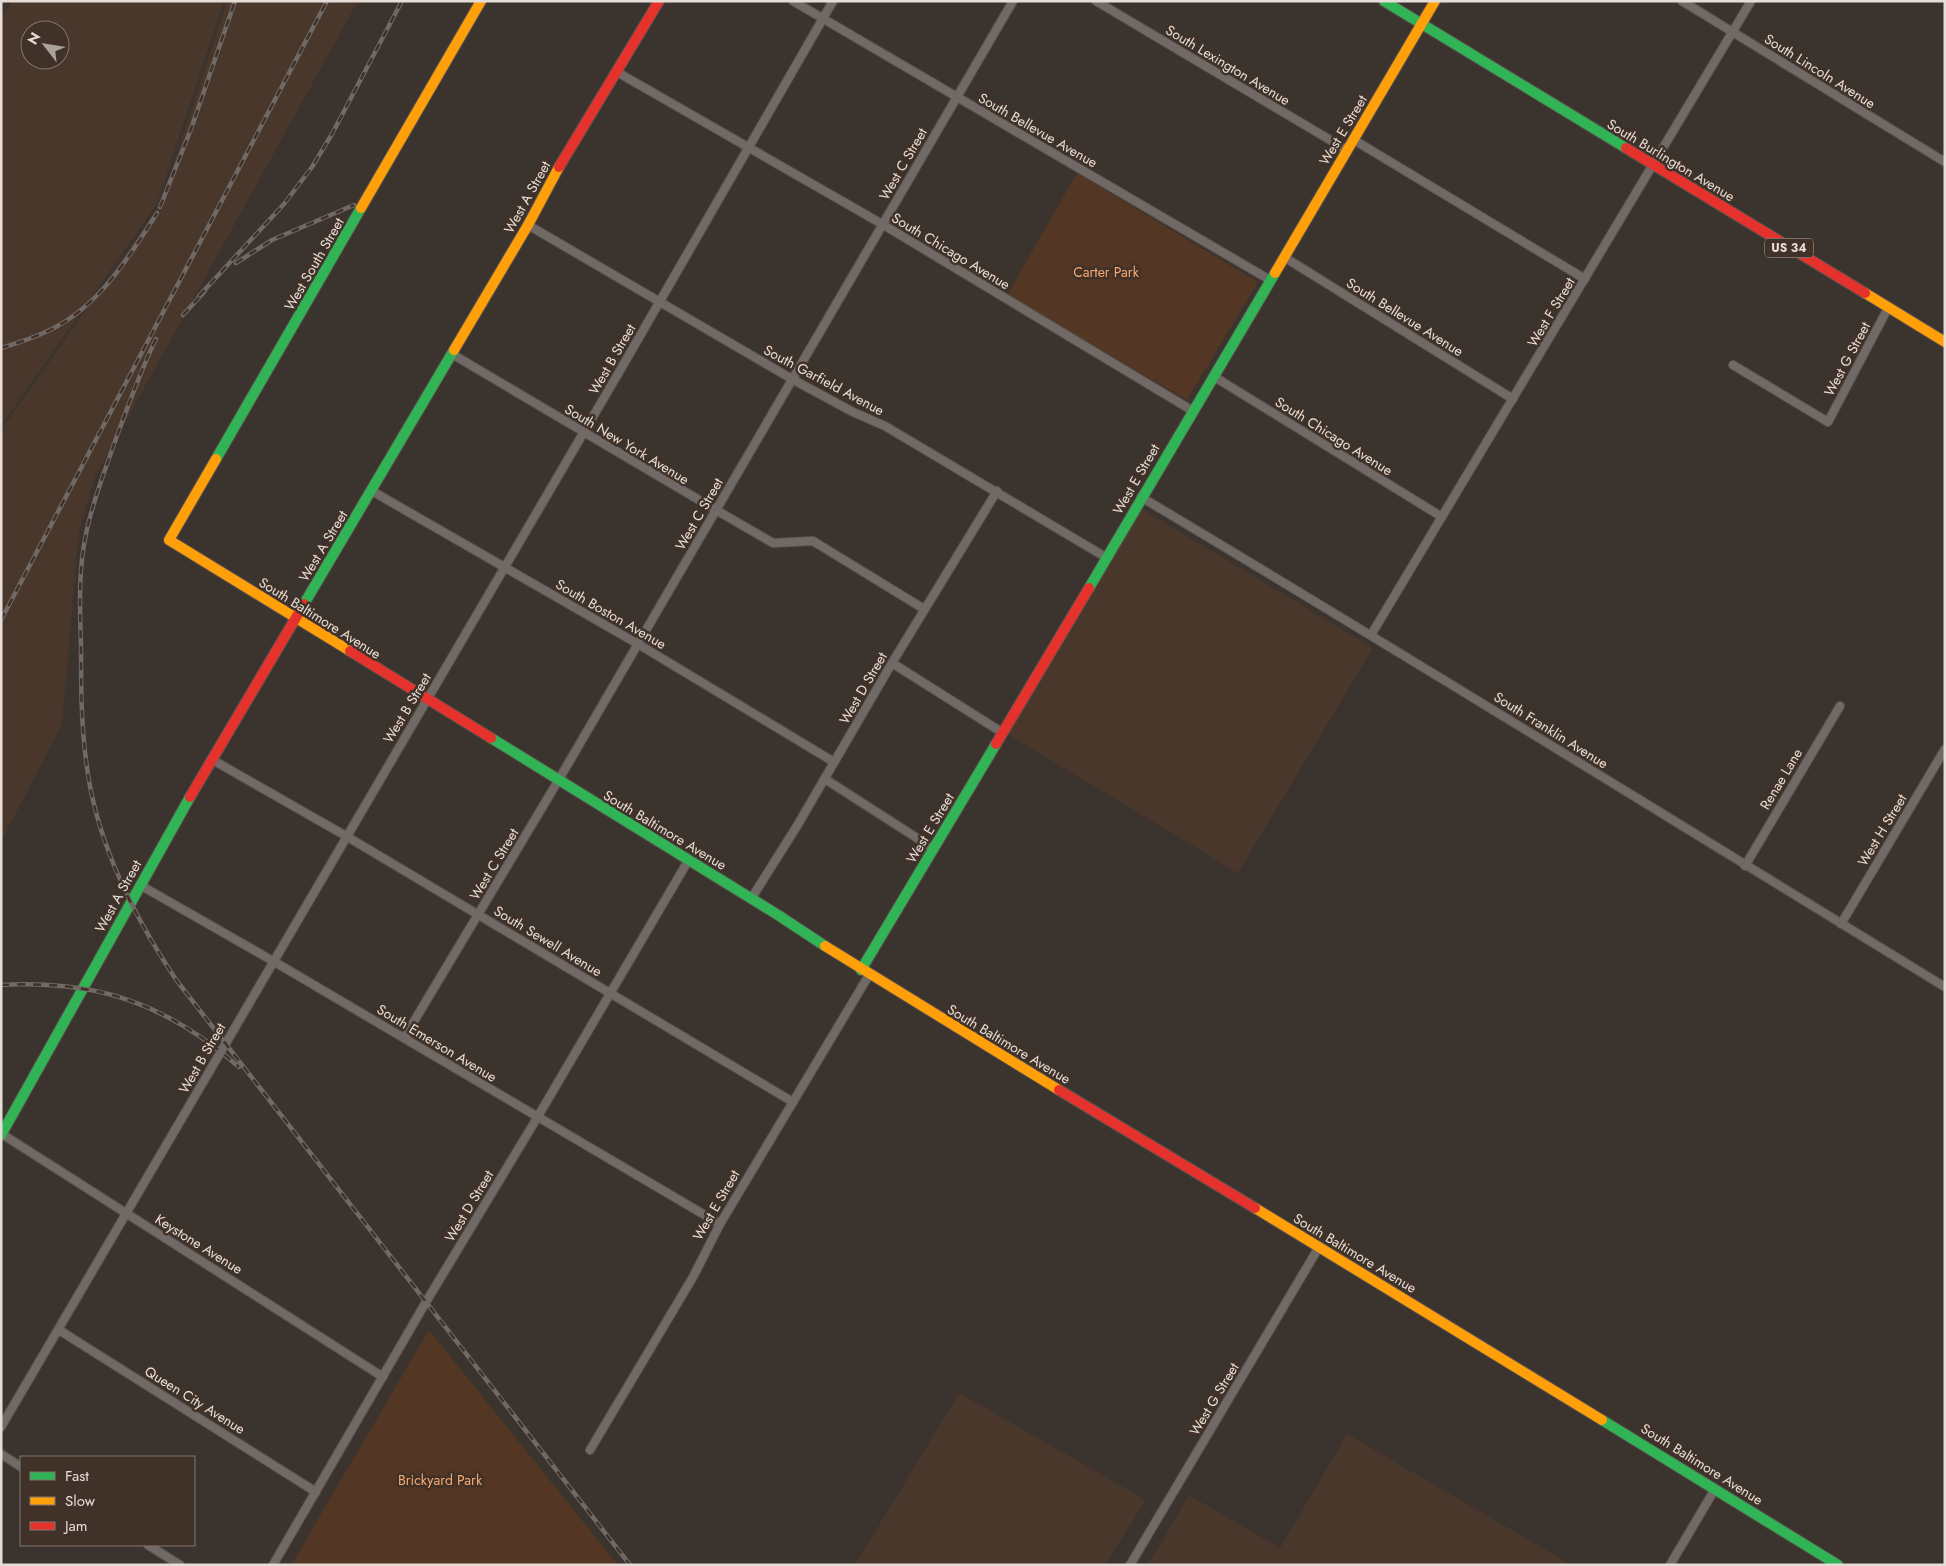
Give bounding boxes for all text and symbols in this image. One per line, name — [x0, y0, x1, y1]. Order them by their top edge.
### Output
north arrow — [20, 20, 70, 70]
street label: South Lexington Avenue — [1162, 20, 1294, 110]
text: N — [22, 28, 45, 48]
street label: South Lincoln Avenue — [1761, 29, 1879, 113]
street label: South Bellevue Avenue — [975, 88, 1101, 172]
street label: West E Street — [1314, 91, 1372, 169]
street label: South Burlington Avenue — [1603, 114, 1739, 206]
street label: West C Street — [874, 124, 932, 204]
street label: West A Street — [499, 157, 555, 237]
street label: South Chicago Avenue — [888, 208, 1014, 294]
street label: West South Street — [279, 213, 349, 314]
road number: US 34 — [1765, 238, 1813, 258]
park label: Carter Park — [1073, 262, 1140, 282]
street label: South Bellevue Avenue — [1343, 273, 1467, 361]
street label: West F Street — [1522, 273, 1580, 350]
street label: West G Street — [1819, 318, 1875, 400]
street label: West B Street — [584, 319, 641, 398]
street label: South Garfield Avenue — [760, 340, 888, 420]
street label: South Chicago Avenue — [1271, 392, 1397, 480]
street label: South New York Avenue — [561, 399, 693, 489]
street label: West E Street — [1108, 439, 1165, 518]
street label: West C Street — [670, 474, 728, 554]
street label: West A Street — [294, 506, 353, 585]
street label: South Baltimore Avenue — [255, 572, 385, 664]
street label: South Boston Avenue — [552, 574, 670, 654]
street label: West D Street — [834, 648, 892, 728]
street label: West B Street — [378, 669, 436, 747]
street label: South Franklin Avenue — [1490, 687, 1612, 773]
street label: Renae Lane — [1755, 745, 1807, 813]
street label: South Baltimore Avenue — [600, 785, 730, 875]
street label: West E Street — [901, 789, 959, 867]
street label: West H Street — [1853, 790, 1912, 870]
street label: West C Street — [465, 824, 524, 904]
street label: West A Street — [90, 856, 146, 936]
street label: South Sewell Avenue — [490, 901, 606, 981]
street label: South Emerson Avenue — [373, 999, 501, 1087]
street label: South Baltimore Avenue — [944, 999, 1074, 1089]
street label: West B Street — [174, 1018, 231, 1097]
street label: West E Street — [688, 1165, 745, 1244]
street label: West D Street — [440, 1166, 499, 1246]
street label: South Baltimore Avenue — [1290, 1208, 1420, 1298]
street label: Keystone Avenue — [151, 1209, 247, 1279]
street label: West G Street — [1184, 1358, 1244, 1439]
street label: Queen City Avenue — [141, 1361, 249, 1439]
street label: South Baltimore Avenue — [1637, 1418, 1767, 1510]
legend — [20, 1456, 195, 1546]
text: Fast — [65, 1465, 89, 1487]
park label: Brickyard Park — [398, 1470, 483, 1490]
text: Slow — [65, 1490, 96, 1512]
text: Jam — [63, 1515, 88, 1537]

